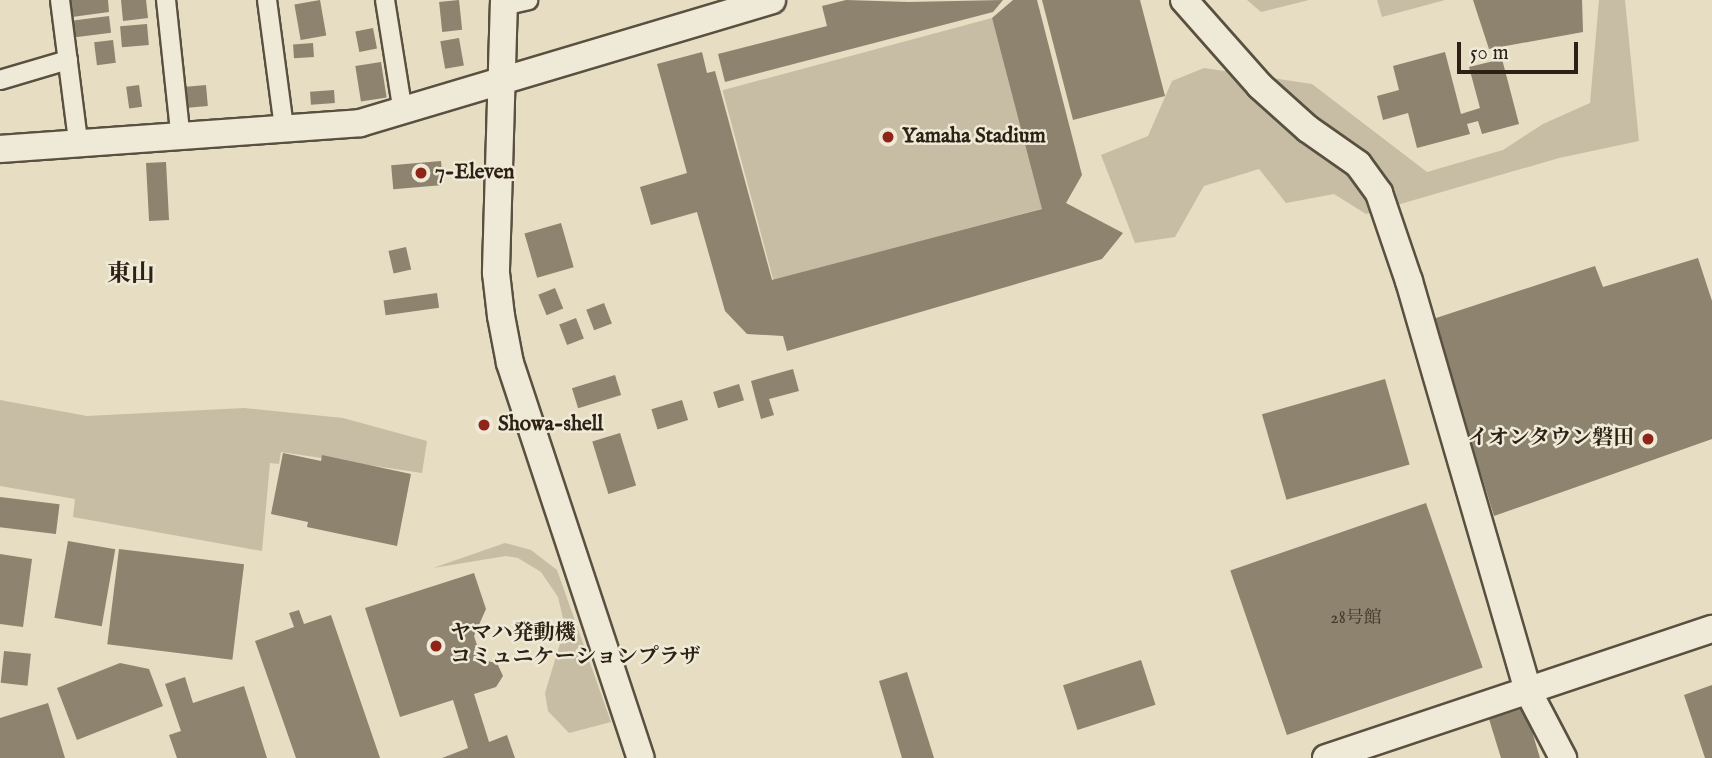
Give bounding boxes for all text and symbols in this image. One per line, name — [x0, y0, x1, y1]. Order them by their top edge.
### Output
scale bar — [1460, 28, 1581, 72]
text: 50 m — [1470, 40, 1509, 67]
place label: Yamaha Stadium — [902, 124, 1046, 150]
marker: Yamaha Stadium — [880, 129, 896, 145]
place label: 7-Eleven — [435, 160, 514, 186]
marker: 7-Eleven — [413, 165, 429, 181]
district label: 東山 — [107, 261, 155, 289]
place label: Showa-shell — [498, 412, 603, 438]
marker: Showa-shell — [476, 417, 492, 433]
place label: イオンタウン磐田 — [1466, 426, 1634, 452]
marker: イオンタウン磐田 — [1640, 431, 1656, 447]
house number: 28号館 — [1330, 608, 1382, 630]
place label: ヤマハ発動機 コミュニケーションプラザ — [450, 621, 702, 671]
marker: ヤマハ発動機 コミュニケーションプラザ — [428, 638, 444, 654]

